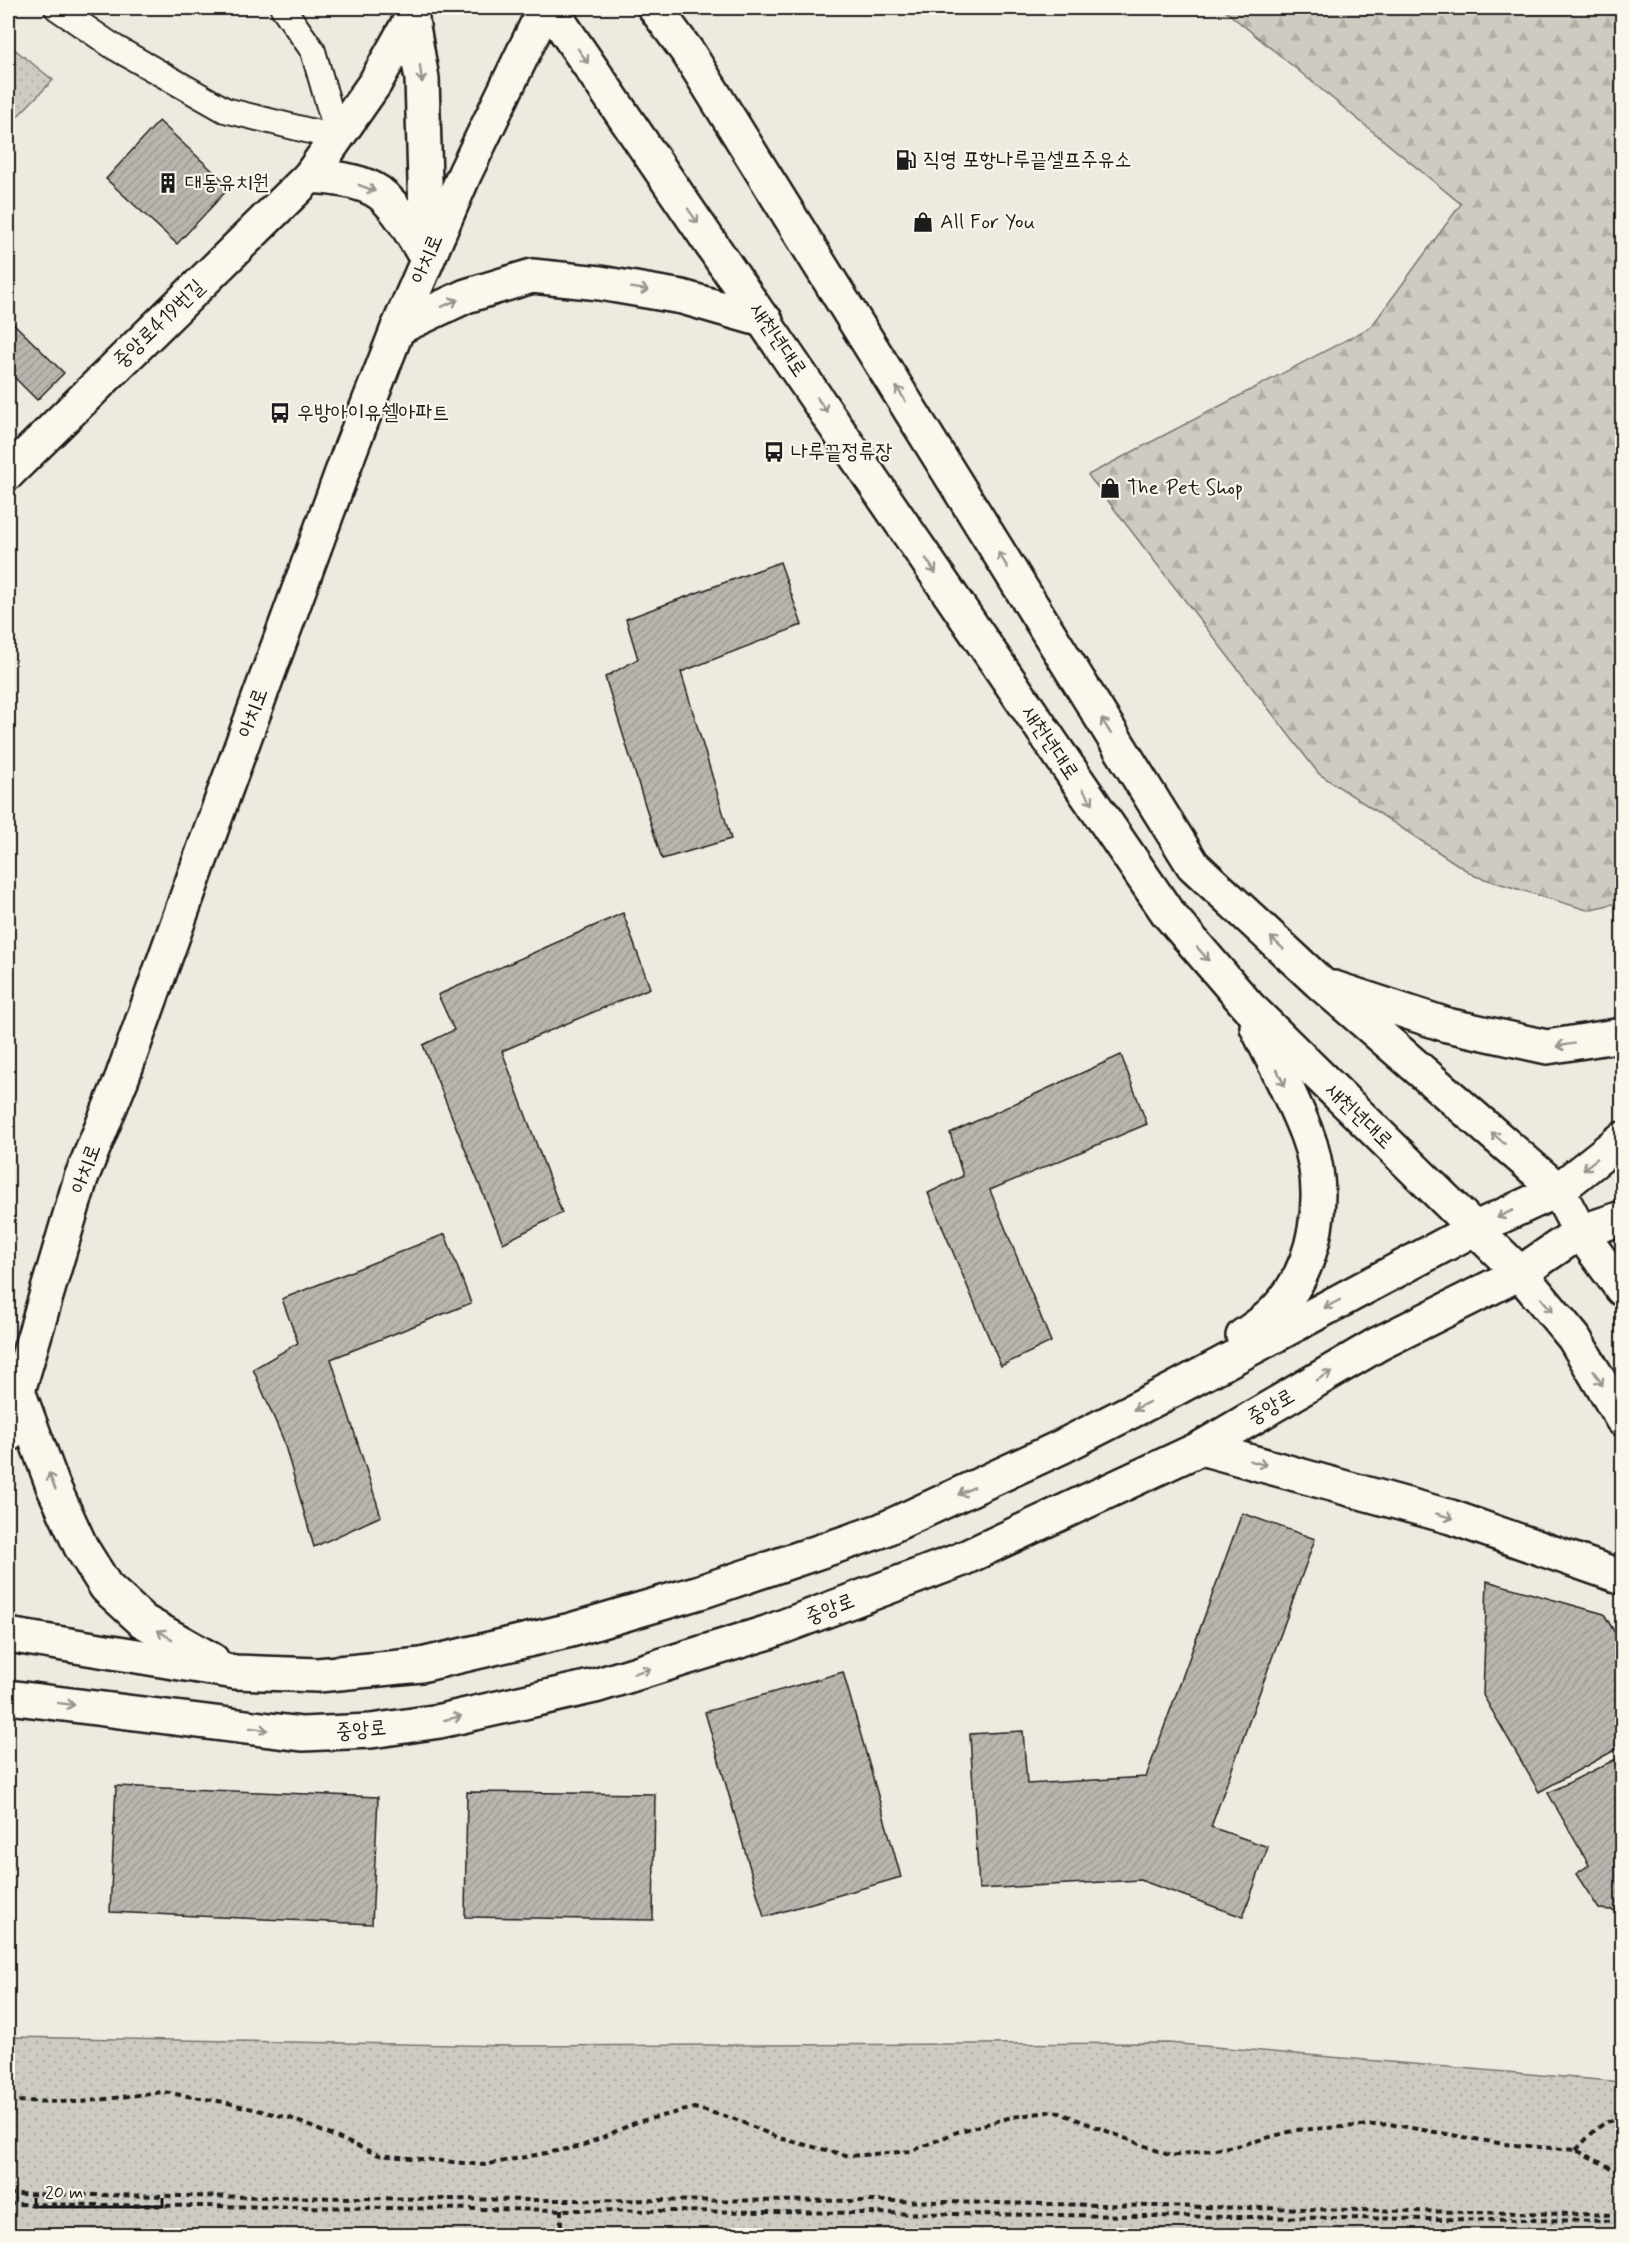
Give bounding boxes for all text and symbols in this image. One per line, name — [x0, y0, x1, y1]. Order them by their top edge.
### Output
one-way arrow — [577, 47, 589, 63]
one-way arrow — [416, 64, 427, 84]
place label: 직영 포항나루끝셀프주유소 — [923, 146, 1131, 174]
fuel station icon: 직영 포항나루끝셀프주유소 — [894, 148, 918, 172]
place label: 대동유치원 — [185, 169, 270, 197]
building icon: 대동유치원 — [156, 171, 180, 195]
one-way arrow — [357, 183, 375, 194]
one-way arrow — [687, 208, 700, 225]
place label: All For You — [940, 208, 1035, 236]
shop icon: All For You — [911, 210, 935, 234]
street label: 아치로 — [404, 230, 450, 288]
street label: 중앙로419번길 — [107, 273, 211, 375]
one-way arrow — [630, 284, 649, 295]
one-way arrow — [441, 297, 459, 309]
street label: 새천년대로 — [743, 297, 813, 383]
one-way arrow — [894, 386, 906, 403]
one-way arrow — [816, 396, 828, 412]
place label: 우방아이유쉘아파트 — [297, 399, 449, 427]
bus stop icon: 우방아이유쉘아파트 — [268, 401, 292, 425]
place label: 나루끝정류장 — [791, 438, 892, 466]
bus stop icon: 나루끝정류장 — [762, 440, 786, 464]
place label: The Pet Shop — [1127, 474, 1243, 502]
shop icon: The Pet Shop — [1098, 476, 1122, 500]
one-way arrow — [997, 552, 1009, 569]
one-way arrow — [925, 558, 937, 574]
street label: 아치로 — [231, 684, 275, 742]
street label: 새천년대로 — [1015, 700, 1085, 786]
one-way arrow — [1100, 717, 1113, 734]
one-way arrow — [1082, 789, 1094, 805]
one-way arrow — [1269, 936, 1284, 950]
one-way arrow — [1196, 946, 1210, 961]
one-way arrow — [1555, 1039, 1575, 1050]
one-way arrow — [1276, 1069, 1287, 1087]
street label: 새천년대로 — [1319, 1077, 1399, 1155]
one-way arrow — [1491, 1131, 1506, 1145]
street label: 아치로 — [64, 1140, 108, 1198]
one-way arrow — [1582, 1158, 1598, 1171]
one-way arrow — [1496, 1209, 1514, 1221]
one-way arrow — [1540, 1297, 1553, 1313]
one-way arrow — [1324, 1298, 1341, 1310]
one-way arrow — [1315, 1369, 1332, 1381]
one-way arrow — [1593, 1369, 1605, 1386]
street label: 중앙로 — [1242, 1382, 1300, 1432]
one-way arrow — [1133, 1401, 1151, 1412]
one-way arrow — [1248, 1458, 1267, 1469]
one-way arrow — [46, 1472, 57, 1491]
one-way arrow — [957, 1486, 975, 1497]
one-way arrow — [1435, 1511, 1454, 1522]
street label: 중앙로 — [801, 1587, 859, 1631]
one-way arrow — [157, 1628, 174, 1640]
one-way arrow — [632, 1665, 651, 1676]
one-way arrow — [55, 1699, 75, 1710]
one-way arrow — [443, 1712, 462, 1724]
street label: 중앙로 — [335, 1714, 387, 1746]
one-way arrow — [249, 1724, 268, 1735]
scale bar — [36, 2171, 162, 2209]
text: 20 m — [45, 2181, 83, 2205]

